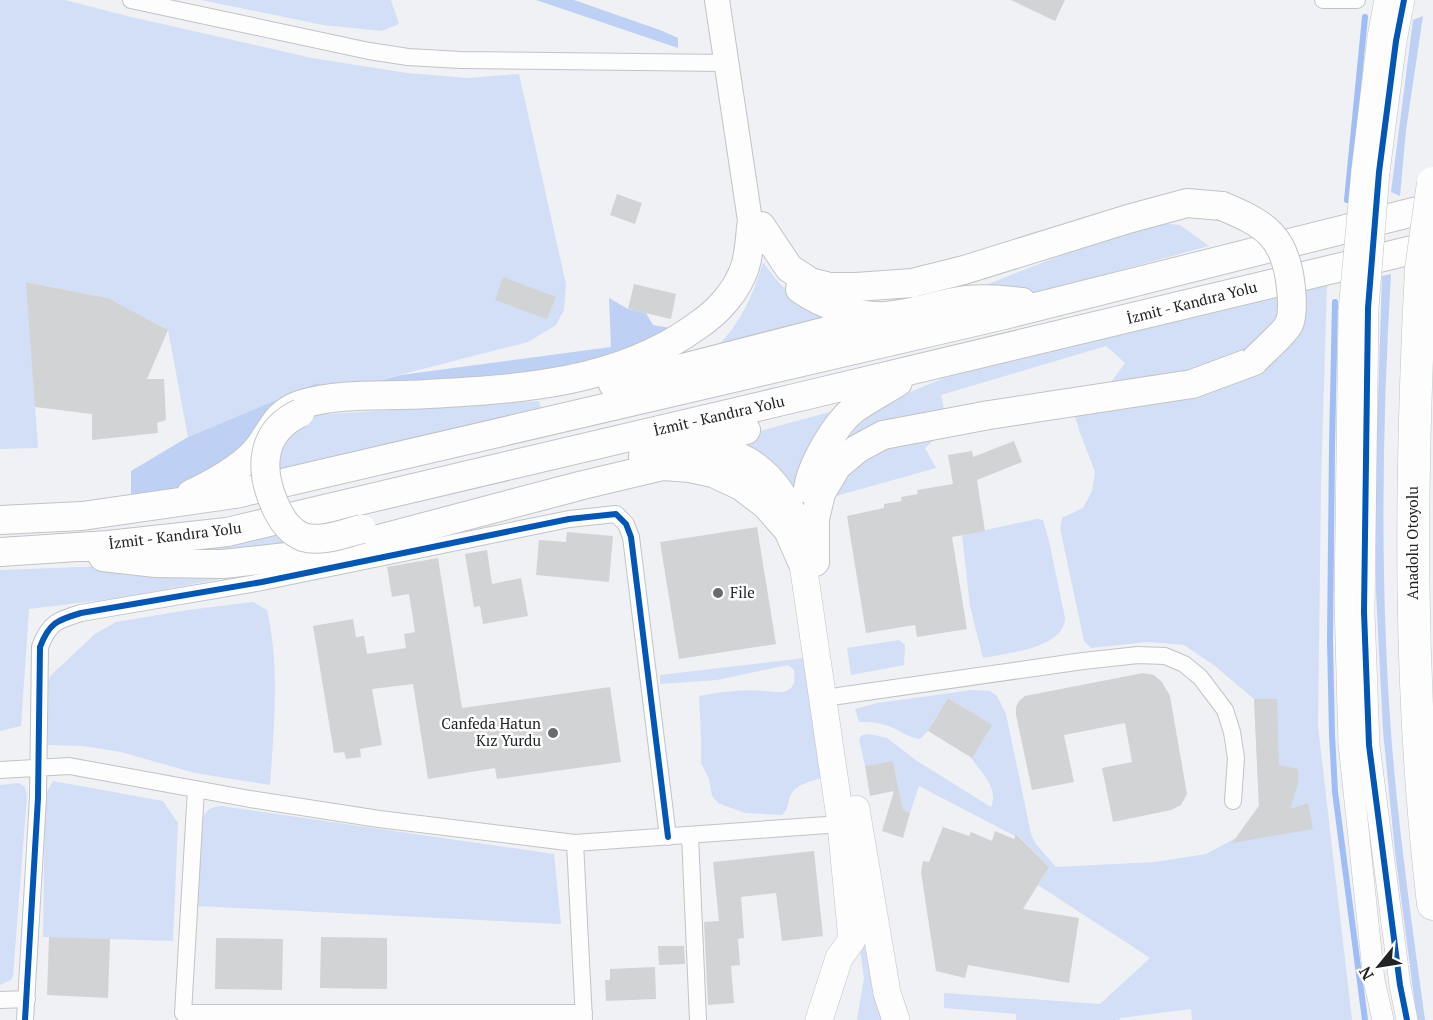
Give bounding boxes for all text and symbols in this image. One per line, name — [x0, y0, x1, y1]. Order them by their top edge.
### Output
street label: İzmit - Kandıra Yolu — [1124, 276, 1259, 328]
street label: İzmit - Kandıra Yolu — [651, 390, 787, 440]
street label: Anadolu Otoyolu — [1402, 486, 1422, 600]
street label: İzmit - Kandıra Yolu — [107, 517, 243, 553]
place label: File — [730, 582, 755, 602]
marker: File — [711, 586, 725, 600]
place label: Canfeda Hatun Kız Yurdu — [441, 713, 541, 750]
marker: Canfeda Hatun Kız Yurdu — [546, 726, 560, 740]
north arrow — [1349, 936, 1409, 996]
text: N — [1353, 963, 1379, 984]

